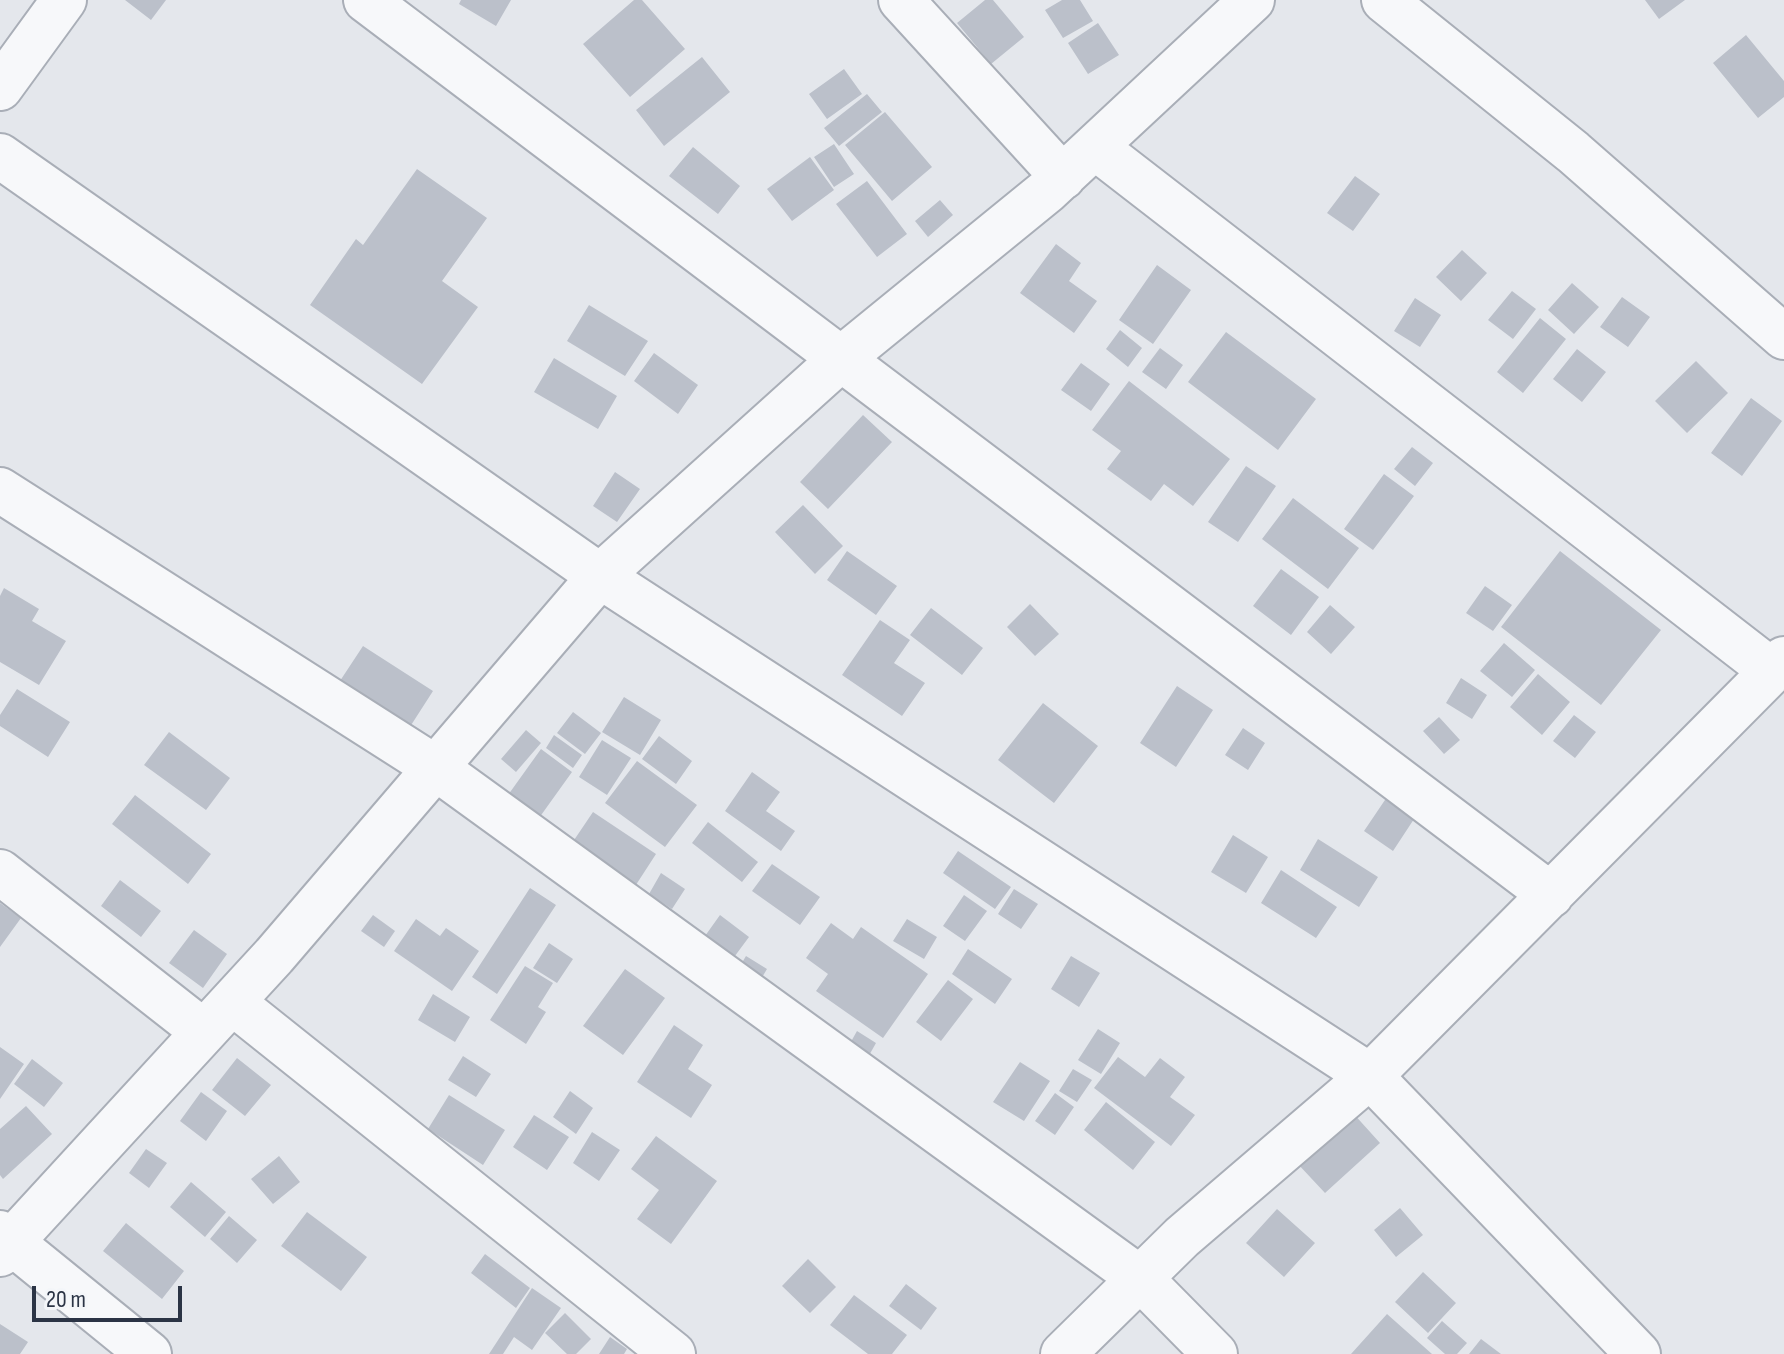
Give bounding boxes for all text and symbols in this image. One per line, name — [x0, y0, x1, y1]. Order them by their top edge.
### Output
scale bar — [36, 1270, 186, 1320]
text: 20 m — [46, 1285, 86, 1314]

